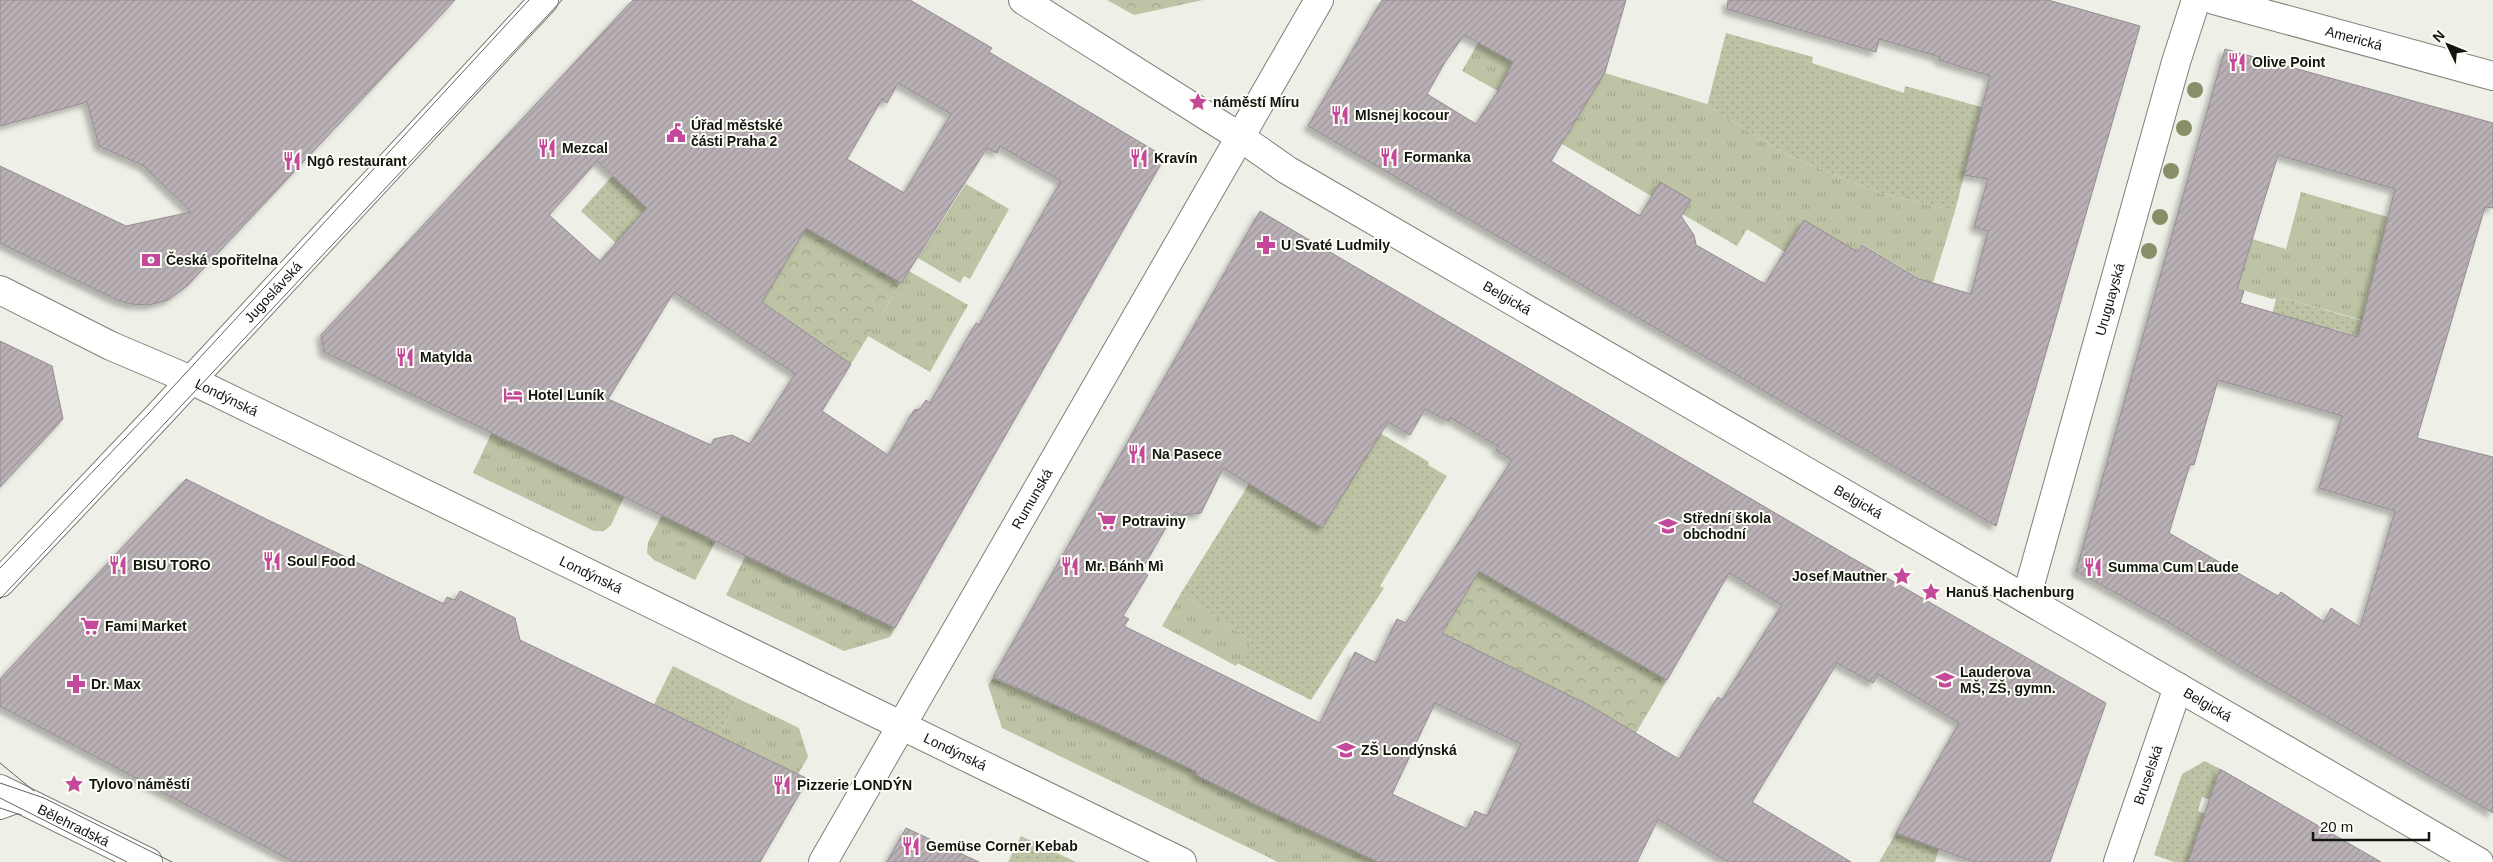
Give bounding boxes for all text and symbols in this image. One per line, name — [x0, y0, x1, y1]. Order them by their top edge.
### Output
north arrow — [2423, 20, 2473, 70]
street label: Americká — [2324, 23, 2384, 54]
text: N — [2429, 27, 2448, 45]
restaurant icon: Olive Point — [2226, 51, 2248, 73]
place label: Olive Point — [2252, 54, 2325, 70]
place icon: náměstí Míru — [1187, 91, 1209, 113]
place label: náměstí Míru — [1213, 94, 1299, 110]
restaurant icon: Mlsnej kocour — [1329, 104, 1351, 126]
place label: Mlsnej kocour — [1355, 107, 1450, 123]
place label: Úřad městské části Praha 2 — [691, 116, 783, 149]
public building icon: Úřad městské části Praha 2 — [665, 122, 687, 144]
restaurant icon: Mezcal — [536, 137, 558, 159]
place label: Mezcal — [562, 140, 608, 156]
restaurant icon: Formanka — [1378, 146, 1400, 168]
restaurant icon: Kravín — [1128, 147, 1150, 169]
place label: Formanka — [1404, 149, 1471, 165]
restaurant icon: Ngô restaurant — [281, 150, 303, 172]
place label: Kravín — [1154, 150, 1198, 166]
place label: Ngô restaurant — [307, 153, 407, 169]
pharmacy icon: U Svaté Ludmily — [1255, 234, 1277, 256]
place label: U Svaté Ludmily — [1281, 237, 1390, 253]
bank icon: Česká spořitelna — [140, 249, 162, 271]
place label: Česká spořitelna — [166, 251, 278, 268]
street label: Jugoslávská — [241, 258, 305, 326]
street label: Uruguayská — [2092, 261, 2127, 338]
street label: Belgická — [1480, 278, 1534, 318]
restaurant icon: Matylda — [394, 346, 416, 368]
place label: Matylda — [420, 349, 472, 365]
street label: Londýnská — [193, 375, 261, 419]
hotel icon: Hotel Luník — [502, 384, 524, 406]
place label: Hotel Luník — [528, 387, 604, 403]
restaurant icon: Na Pasece — [1126, 443, 1148, 465]
place label: Na Pasece — [1152, 446, 1222, 462]
street label: Rumunská — [1008, 466, 1056, 532]
street label: Belgická — [1831, 481, 1885, 522]
supermarket icon: Potraviny — [1096, 510, 1118, 532]
place label: Střední škola obchodní — [1683, 510, 1771, 542]
place label: Potraviny — [1122, 513, 1186, 529]
school or university icon: Střední škola obchodní — [1657, 515, 1679, 537]
restaurant icon: Soul Food — [261, 550, 283, 572]
place label: Soul Food — [287, 553, 355, 569]
street label: Londýnská — [557, 553, 625, 597]
restaurant icon: BISU TORO — [107, 554, 129, 576]
restaurant icon: Mr. Bánh Mì — [1059, 555, 1081, 577]
restaurant icon: Summa Cum Laude — [2082, 556, 2104, 578]
place label: BISU TORO — [133, 557, 211, 573]
place label: Mr. Bánh Mì — [1085, 558, 1164, 574]
place label: Summa Cum Laude — [2108, 559, 2239, 575]
place icon: Josef Mautner — [1891, 565, 1913, 587]
place label: Josef Mautner — [1792, 568, 1888, 584]
place icon: Hanuš Hachenburg — [1920, 581, 1942, 603]
place label: Hanuš Hachenburg — [1946, 584, 2074, 600]
supermarket icon: Fami Market — [79, 615, 101, 637]
place label: Fami Market — [105, 618, 187, 634]
place label: Lauderova MŠ, ZŠ, gymn. — [1960, 664, 2056, 696]
school or university icon: Lauderova MŠ, ZŠ, gymn. — [1934, 669, 1956, 691]
pharmacy icon: Dr. Max — [65, 673, 87, 695]
place label: Dr. Max — [91, 676, 141, 692]
street label: Belgická — [2181, 684, 2235, 725]
street label: Londýnská — [921, 730, 989, 774]
school or university icon: ZŠ Londýnská — [1335, 739, 1357, 761]
place label: ZŠ Londýnská — [1361, 741, 1457, 758]
street label: Bruselská — [2130, 743, 2165, 807]
place icon: Tylovo náměstí — [63, 773, 85, 795]
restaurant icon: Pizzerie LONDÝN — [771, 774, 793, 796]
place label: Tylovo náměstí — [89, 776, 191, 792]
place label: Pizzerie LONDÝN — [797, 776, 912, 793]
street label: Bělehradská — [35, 801, 112, 850]
scale bar — [2313, 810, 2429, 842]
text: 20 m — [2320, 818, 2353, 835]
restaurant icon: Gemüse Corner Kebab — [900, 835, 922, 857]
place label: Gemüse Corner Kebab — [926, 838, 1078, 854]

